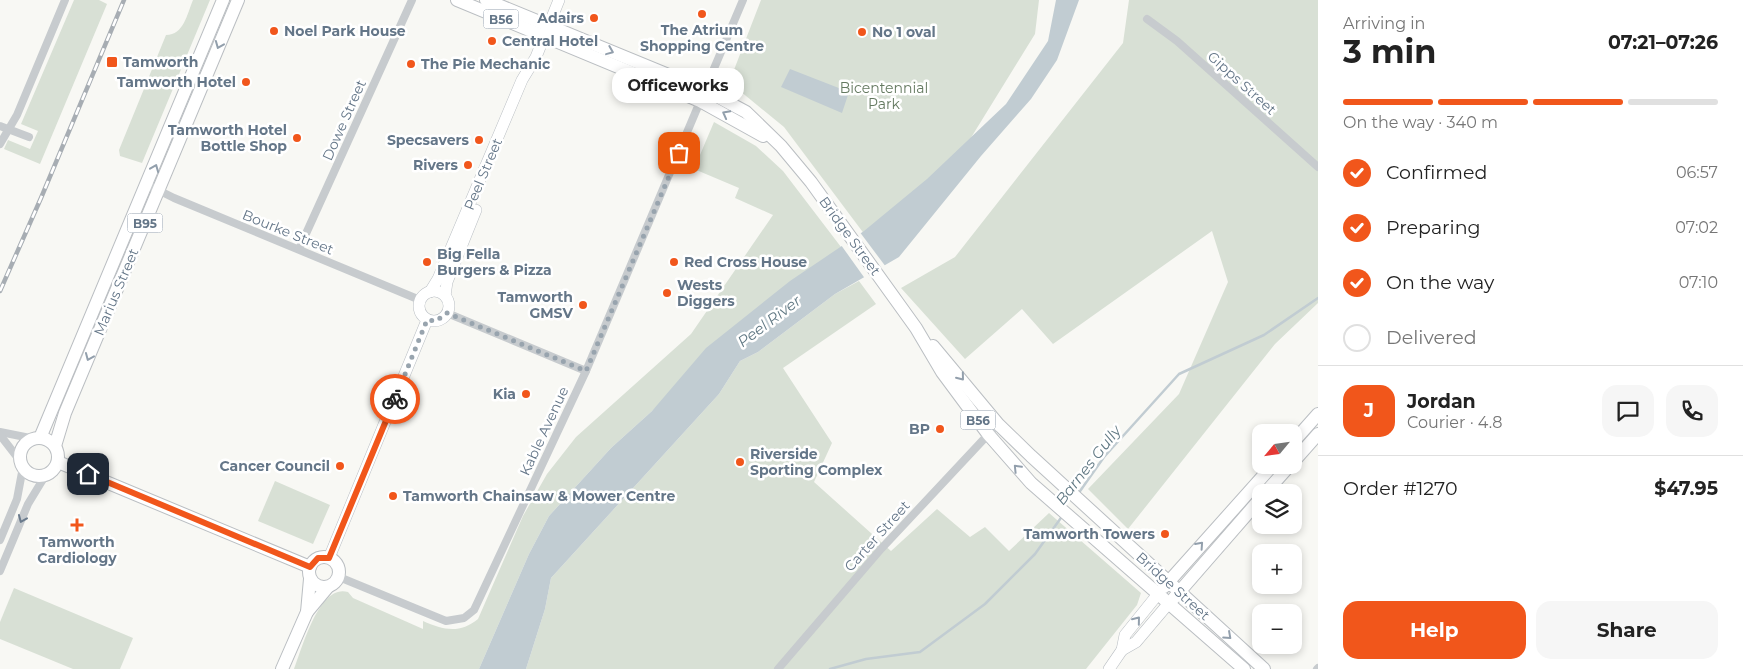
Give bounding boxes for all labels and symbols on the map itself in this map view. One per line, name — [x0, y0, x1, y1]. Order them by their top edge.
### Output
marker: The Atrium Shopping Centre — [696, 8, 708, 20]
place label: Adairs — [536, 9, 585, 27]
road number: B56 — [484, 10, 518, 28]
marker: Adairs — [588, 12, 600, 24]
place label: The Atrium Shopping Centre — [640, 21, 764, 55]
place label: Noel Park House — [284, 22, 406, 40]
place label: No 1 oval — [872, 23, 936, 41]
marker: Noel Park House — [268, 25, 280, 37]
marker: No 1 oval — [856, 26, 868, 38]
place label: Central Hotel — [502, 32, 598, 50]
marker: Central Hotel — [486, 35, 498, 47]
one-way arrow — [215, 40, 225, 49]
one-way arrow — [605, 45, 614, 56]
street label: Gipps Street — [1204, 47, 1280, 119]
place label: Tamworth — [123, 53, 199, 71]
marker: Tamworth — [105, 55, 119, 69]
place label: The Pie Mechanic — [421, 55, 551, 73]
marker: The Pie Mechanic — [405, 58, 417, 70]
callout: Officeworks — [613, 68, 745, 103]
place label: Tamworth Hotel — [117, 73, 236, 91]
marker: Tamworth Hotel — [240, 76, 252, 88]
street label: Dowe Street — [318, 76, 370, 163]
park label: Bicentennial Park — [840, 79, 928, 113]
one-way arrow — [722, 110, 731, 120]
place label: Tamworth Hotel Bottle Shop — [168, 121, 287, 155]
place label: Specsavers — [387, 131, 470, 149]
marker: Tamworth Hotel Bottle Shop — [291, 132, 303, 144]
pin — [658, 132, 700, 174]
marker: Specsavers — [473, 134, 485, 146]
street label: Peel Street — [460, 135, 506, 213]
place label: Rivers — [413, 156, 459, 174]
marker: Rivers — [462, 159, 474, 171]
one-way arrow — [148, 164, 159, 173]
street label: Bridge Street — [815, 193, 885, 279]
street label: Bourke Street — [240, 206, 337, 259]
road number: B95 — [128, 214, 162, 232]
street label: Marius Street — [90, 245, 143, 338]
place label: Big Fella Burgers & Pizza — [437, 245, 552, 279]
place label: Red Cross House — [684, 253, 807, 271]
marker: Big Fella Burgers & Pizza — [421, 256, 433, 268]
marker: Red Cross House — [668, 256, 680, 268]
place label: Wests Diggers — [677, 276, 735, 310]
marker: Wests Diggers — [661, 287, 673, 299]
place label: Tamworth GMSV — [497, 288, 574, 322]
water label: Peel River — [734, 290, 805, 351]
marker: Tamworth GMSV — [577, 299, 589, 311]
one-way arrow — [85, 352, 95, 361]
one-way arrow — [955, 371, 963, 380]
courier — [370, 374, 420, 424]
street label: Kable Avenue — [516, 384, 572, 478]
place label: Kia — [493, 385, 516, 403]
marker: Kia — [520, 388, 532, 400]
road number: B56 — [960, 410, 996, 430]
place label: BP — [909, 420, 930, 438]
water label: Barnes Gully — [1051, 421, 1125, 509]
marker: BP — [934, 423, 946, 435]
north arrow — [1252, 424, 1302, 474]
place label: Riverside Sporting Complex — [750, 445, 883, 479]
pin — [67, 453, 109, 495]
marker: Riverside Sporting Complex — [734, 456, 746, 468]
place label: Cancer Council — [219, 457, 330, 475]
marker: Cancer Council — [334, 460, 346, 472]
one-way arrow — [1014, 465, 1023, 474]
place label: Tamworth Chainsaw & Mower Centre — [403, 487, 675, 505]
marker: Tamworth Chainsaw & Mower Centre — [387, 490, 399, 502]
street label: Carter Street — [840, 497, 914, 575]
one-way arrow — [18, 514, 28, 523]
marker: Tamworth Cardiology — [70, 518, 84, 532]
place label: Tamworth Towers — [1023, 525, 1156, 543]
marker: Tamworth Towers — [1159, 528, 1171, 540]
place label: Tamworth Cardiology — [37, 533, 117, 567]
one-way arrow — [1194, 542, 1203, 551]
street label: Bridge Street — [1132, 548, 1214, 624]
one-way arrow — [1131, 617, 1140, 626]
one-way arrow — [1223, 630, 1232, 639]

